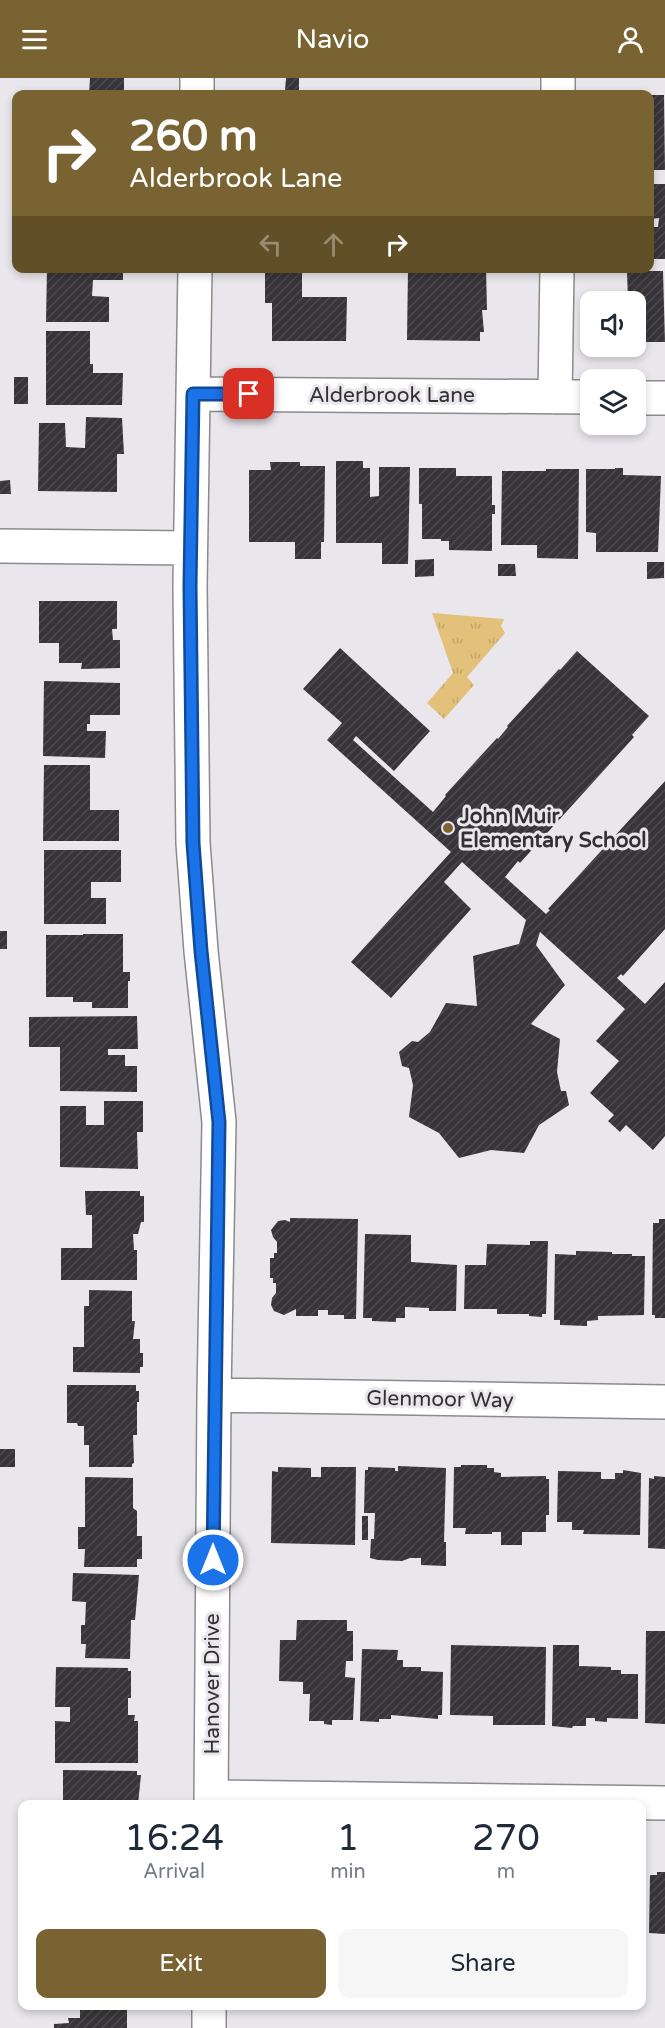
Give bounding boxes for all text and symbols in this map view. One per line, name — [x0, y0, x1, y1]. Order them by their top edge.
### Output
icon: menu — [18, 23, 51, 56]
text: Navio — [295, 23, 370, 56]
icon: person — [614, 23, 647, 56]
text: 260 m — [129, 111, 258, 162]
icon: right — [30, 114, 108, 192]
text: Alderbrook Lane — [129, 162, 342, 195]
icon: left — [254, 228, 287, 261]
icon: ahead — [317, 228, 350, 261]
icon: right — [380, 228, 413, 261]
map controls — [580, 291, 646, 435]
button: sound — [580, 291, 646, 357]
pin — [223, 368, 274, 419]
button: layers — [580, 369, 646, 435]
icon: arrive — [232, 377, 265, 410]
street label: Alderbrook Lane — [309, 383, 475, 408]
place label: John Muir Elementary School — [459, 804, 647, 853]
marker: John Muir Elementary School — [441, 821, 455, 835]
street label: Glenmoor Way — [366, 1386, 514, 1413]
position arrow — [181, 1528, 245, 1592]
street label: Hanover Drive — [200, 1613, 225, 1755]
text: 16:24 — [124, 1817, 224, 1860]
text: 1 — [337, 1817, 359, 1860]
text: 270 — [472, 1817, 540, 1860]
text: Arrival — [143, 1860, 205, 1884]
text: min — [330, 1860, 366, 1884]
text: m — [497, 1860, 515, 1884]
button: Exit — [36, 1929, 326, 1998]
button: Share — [338, 1929, 628, 1998]

